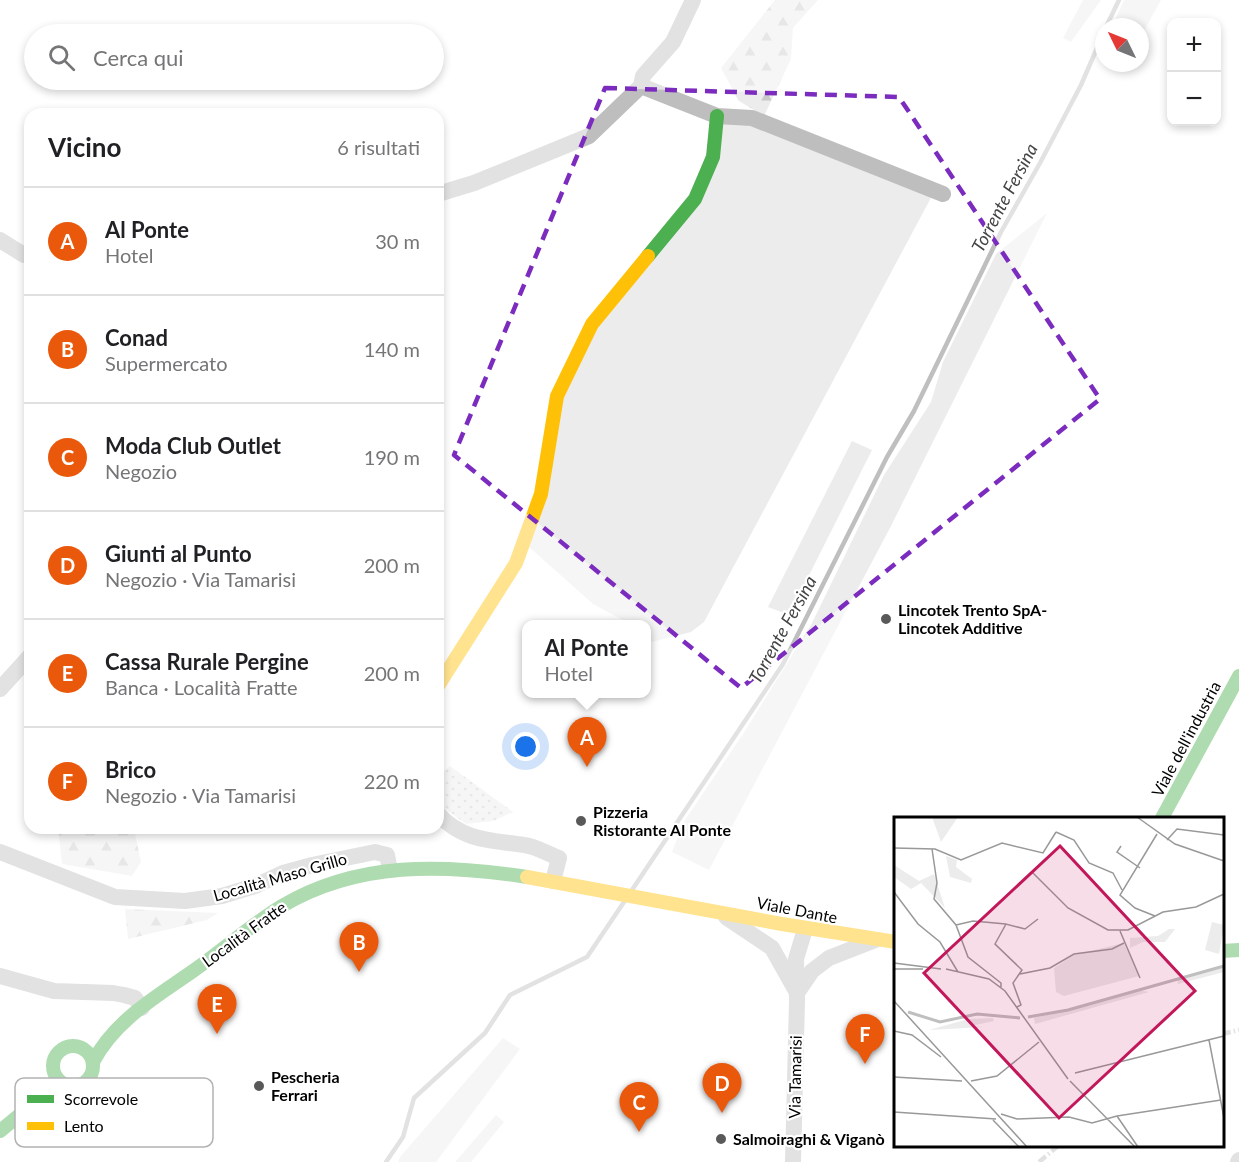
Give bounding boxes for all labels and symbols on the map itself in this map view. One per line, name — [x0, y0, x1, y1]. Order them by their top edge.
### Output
north arrow — [1095, 18, 1149, 72]
water label: Torrente Fersina — [966, 139, 1042, 256]
water label: Torrente Fersina — [743, 572, 821, 687]
place label: Lincotek Trento SpA- Lincotek Additive — [898, 600, 1047, 637]
marker: Lincotek Trento SpA- Lincotek Additive — [879, 612, 893, 626]
street label: Viale dell'industria — [1147, 678, 1224, 800]
pin: A — [568, 718, 606, 767]
your location — [511, 732, 540, 761]
place label: Pizzeria Ristorante Al Ponte — [593, 802, 732, 839]
marker: Pizzeria Ristorante Al Ponte — [574, 814, 588, 828]
inset map — [894, 817, 1224, 1147]
street label: Località Maso Grillo — [211, 848, 349, 905]
street label: Viale Dante — [755, 892, 839, 927]
street label: Località Fratte — [198, 897, 289, 970]
pin: B — [340, 922, 378, 972]
pin: E — [198, 984, 236, 1034]
pin: F — [846, 1014, 884, 1064]
street label: Via Tamarisi — [784, 1035, 805, 1119]
pin: D — [702, 1064, 742, 1113]
place label: Pescheria Ferrari — [271, 1067, 340, 1104]
legend — [15, 1078, 213, 1147]
marker: Pescheria Ferrari — [252, 1079, 266, 1093]
pin: C — [620, 1082, 658, 1132]
text: Scorrevole — [64, 1089, 138, 1108]
text: Lento — [64, 1116, 104, 1135]
place label: Salmoiraghi & Viganò — [733, 1129, 885, 1148]
marker: Salmoiraghi & Viganò — [714, 1132, 728, 1146]

